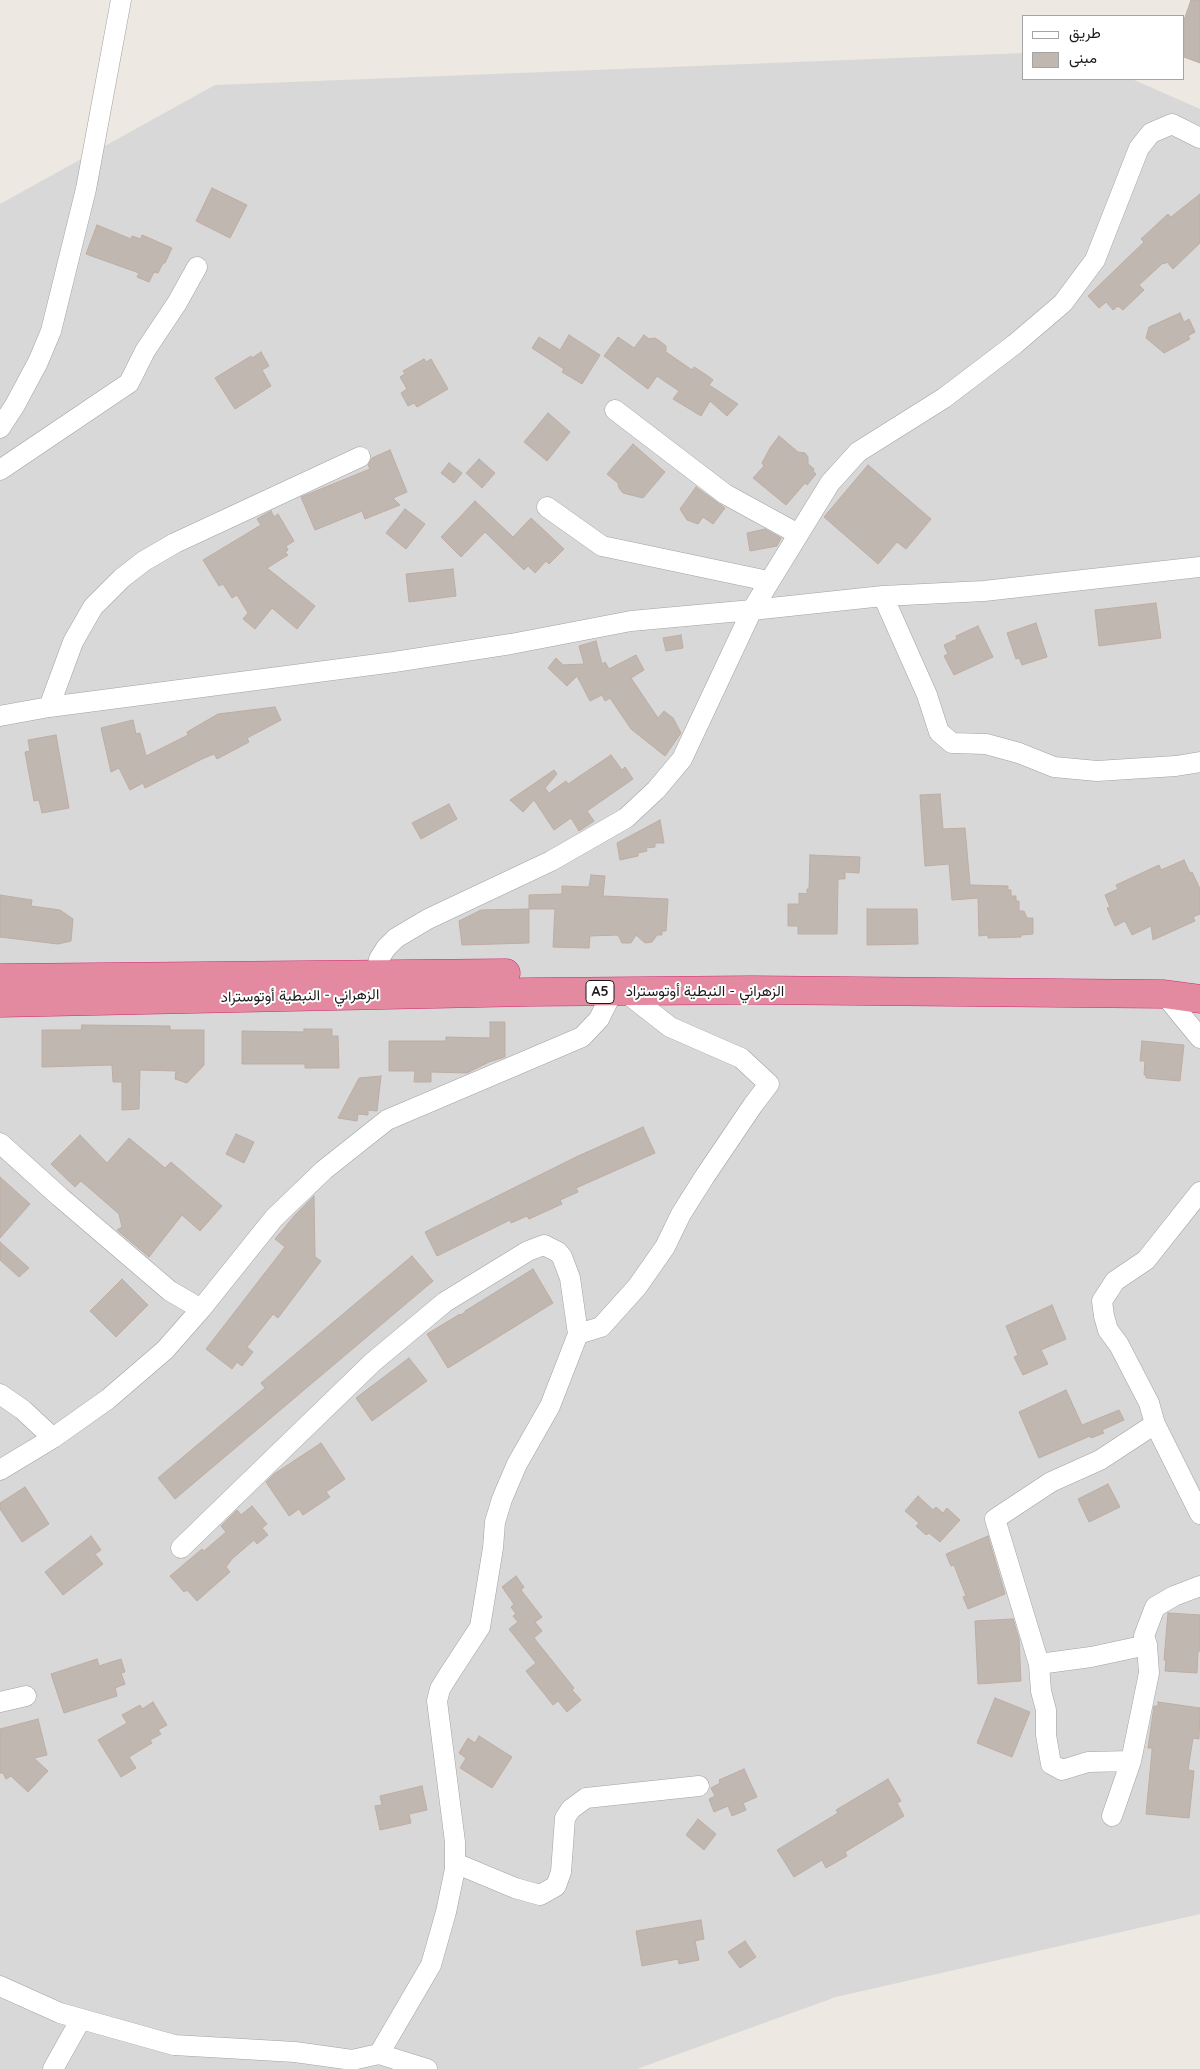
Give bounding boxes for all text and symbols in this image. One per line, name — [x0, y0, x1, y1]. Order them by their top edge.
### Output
legend — [1022, 15, 1185, 80]
text: طريق — [1069, 23, 1101, 42]
text: مبنى — [1069, 48, 1097, 67]
road number: A5 — [586, 980, 614, 1004]
street label: الزهراني - النبطية أوتوستراد — [626, 982, 784, 1000]
street label: الزهراني - النبطية أوتوستراد — [221, 986, 379, 1006]

